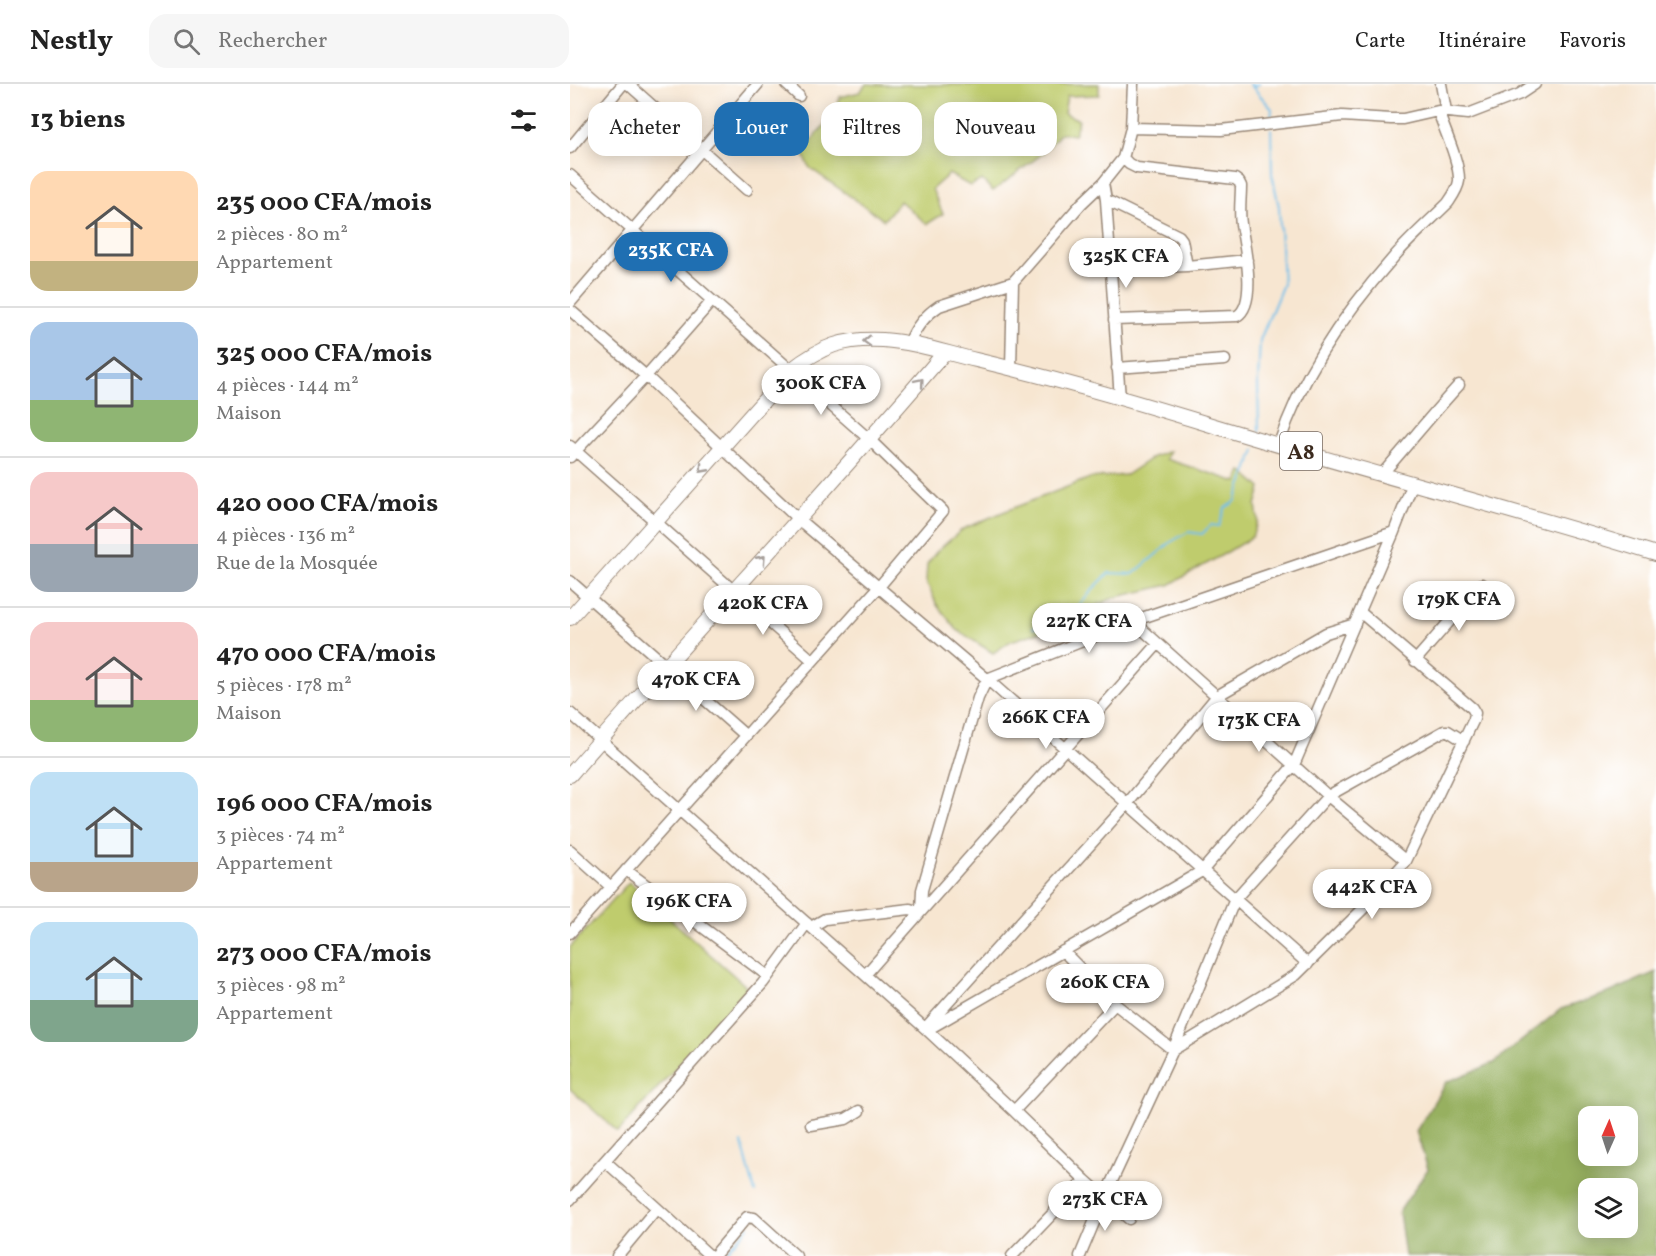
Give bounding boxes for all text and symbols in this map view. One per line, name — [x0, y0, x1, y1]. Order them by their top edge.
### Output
search box — [149, 14, 569, 68]
text: Nestly — [30, 22, 113, 61]
icon: search — [170, 25, 203, 58]
text: Rechercher — [218, 26, 327, 57]
text: Carte — [1355, 27, 1405, 56]
text: Itinéraire — [1438, 27, 1526, 56]
text: Favoris — [1559, 27, 1626, 56]
text: 13 biens — [30, 102, 126, 138]
chip: Acheter — [588, 102, 702, 156]
chip: Louer — [714, 102, 809, 156]
chip: Filtres — [821, 102, 922, 156]
chip: Nouveau — [934, 102, 1057, 156]
icon: filters — [507, 104, 540, 137]
text: 235 000 CFA/mois — [216, 185, 432, 221]
icon: home — [78, 195, 150, 267]
text: 2 pièces · 80 m² — [216, 221, 348, 249]
pin: 235K CFA — [609, 232, 733, 283]
text: 235K CFA — [628, 237, 714, 265]
pin: 325K CFA — [1064, 238, 1188, 289]
text: 325K CFA — [1083, 243, 1169, 271]
text: Appartement — [216, 249, 333, 277]
one-way arrow — [862, 334, 871, 347]
text: 325 000 CFA/mois — [216, 336, 432, 372]
icon: home — [78, 346, 150, 418]
pin: 300K CFA — [759, 365, 883, 416]
text: 300K CFA — [776, 370, 866, 398]
text: 4 pièces · 144 m² — [216, 372, 359, 400]
one-way arrow — [913, 378, 924, 389]
text: Maison — [216, 400, 282, 428]
road number: A8 — [1280, 432, 1322, 470]
one-way arrow — [699, 462, 710, 473]
text: 420 000 CFA/mois — [216, 486, 438, 522]
icon: home — [78, 496, 150, 568]
text: 4 pièces · 136 m² — [216, 522, 355, 550]
text: Rue de la Mosquée — [216, 550, 378, 578]
one-way arrow — [755, 555, 766, 566]
pin: 179K CFA — [1397, 581, 1521, 632]
pin: 420K CFA — [701, 585, 825, 636]
text: 179K CFA — [1417, 586, 1501, 614]
text: 420K CFA — [718, 590, 808, 618]
pin: 227K CFA — [1027, 603, 1151, 654]
text: 227K CFA — [1046, 608, 1132, 636]
text: 470 000 CFA/mois — [216, 636, 436, 672]
icon: home — [78, 646, 150, 718]
pin: 470K CFA — [634, 661, 758, 712]
text: 470K CFA — [651, 666, 741, 694]
text: 5 pièces · 178 m² — [216, 672, 352, 700]
pin: 266K CFA — [984, 699, 1108, 750]
text: Maison — [216, 700, 282, 728]
pin: 173K CFA — [1197, 702, 1321, 753]
text: 266K CFA — [1002, 704, 1090, 732]
text: 173K CFA — [1217, 707, 1301, 735]
text: 196 000 CFA/mois — [216, 786, 433, 822]
icon: home — [78, 796, 150, 868]
text: 3 pièces · 74 m² — [216, 822, 345, 850]
text: Appartement — [216, 850, 333, 878]
pin: 442K CFA — [1310, 869, 1434, 920]
text: 442K CFA — [1327, 874, 1417, 902]
pin: 196K CFA — [627, 883, 751, 934]
text: 196K CFA — [646, 888, 732, 916]
text: 273 000 CFA/mois — [216, 936, 432, 972]
icon: home — [78, 946, 150, 1018]
pin: 260K CFA — [1043, 964, 1167, 1015]
text: 260K CFA — [1060, 969, 1150, 997]
text: 3 pièces · 98 m² — [216, 972, 346, 1000]
text: Appartement — [216, 1000, 333, 1028]
north arrow — [1578, 1106, 1638, 1166]
map controls — [1578, 1106, 1638, 1238]
button: layers — [1578, 1178, 1638, 1238]
pin: 273K CFA — [1043, 1181, 1167, 1232]
text: 273K CFA — [1062, 1186, 1148, 1214]

